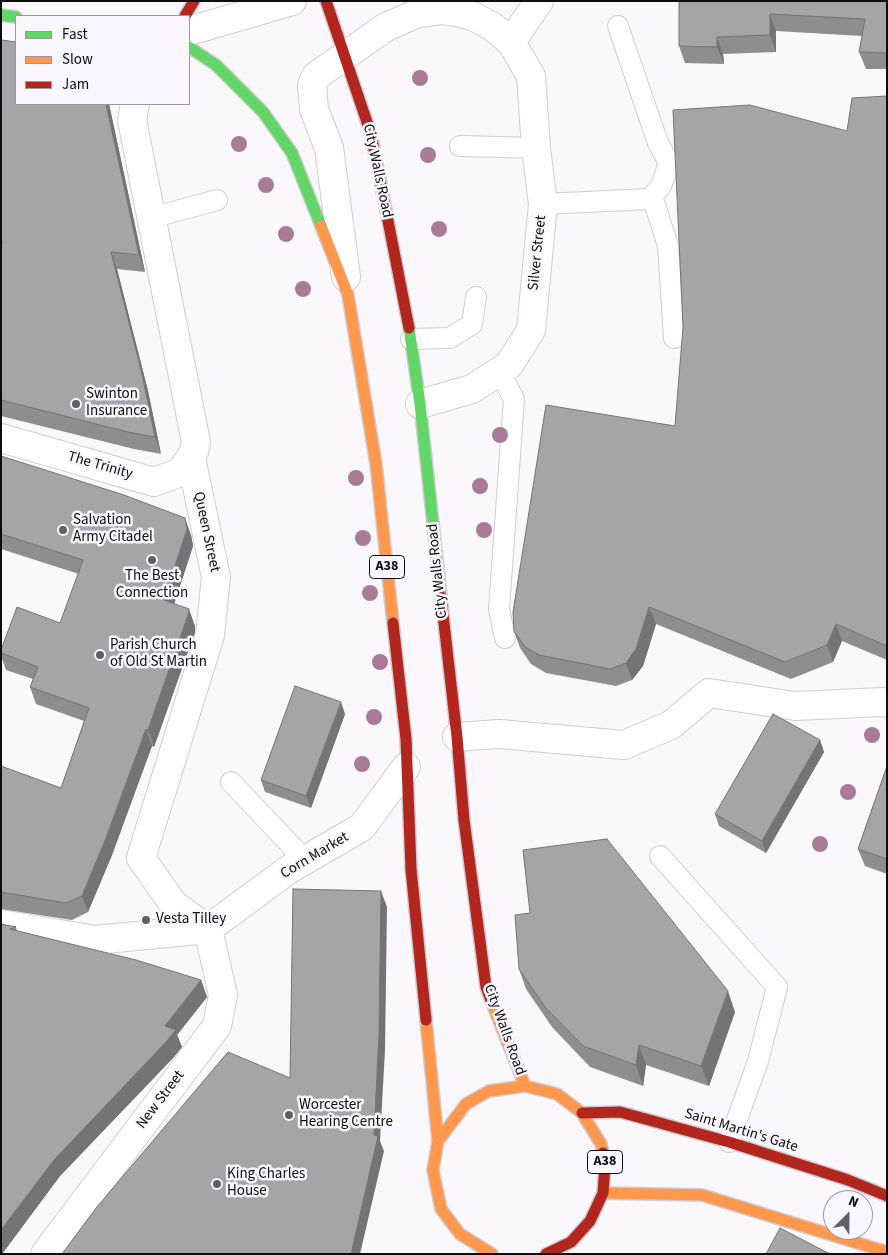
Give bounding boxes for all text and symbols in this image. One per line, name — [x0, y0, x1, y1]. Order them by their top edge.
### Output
legend — [15, 15, 190, 105]
text: Fast — [62, 24, 88, 45]
text: Slow — [62, 49, 93, 70]
text: Jam — [62, 74, 89, 95]
street label: City Walls Road — [358, 122, 396, 220]
street label: Silver Street — [525, 214, 551, 292]
place label: Swinton Insurance — [86, 386, 147, 421]
marker: Swinton Insurance — [70, 398, 82, 410]
street label: The Trinity — [65, 448, 135, 484]
street label: Queen Street — [189, 490, 223, 574]
place label: Salvation Army Citadel — [73, 512, 153, 547]
street label: City Walls Road — [424, 523, 452, 619]
marker: Salvation Army Citadel — [57, 524, 69, 536]
marker: The Best Connection — [146, 554, 158, 566]
road number: A38 — [370, 556, 404, 578]
place label: The Best Connection — [116, 568, 188, 603]
place label: Parish Church of Old St Martin — [110, 637, 207, 672]
marker: Parish Church of Old St Martin — [94, 649, 106, 661]
street label: Corn Market — [278, 829, 352, 883]
place label: Vesta Tilley — [156, 911, 226, 929]
marker: Vesta Tilley — [140, 914, 152, 926]
street label: City Walls Road — [479, 982, 529, 1078]
street label: New Street — [133, 1067, 189, 1133]
place label: Worcester Hearing Centre — [299, 1097, 393, 1132]
street label: Saint Martin's Gate — [682, 1105, 800, 1157]
marker: Worcester Hearing Centre — [283, 1109, 295, 1121]
road number: A38 — [588, 1150, 622, 1174]
place label: King Charles House — [227, 1166, 305, 1201]
marker: King Charles House — [211, 1178, 223, 1190]
north arrow — [823, 1190, 873, 1240]
text: N — [845, 1191, 862, 1213]

